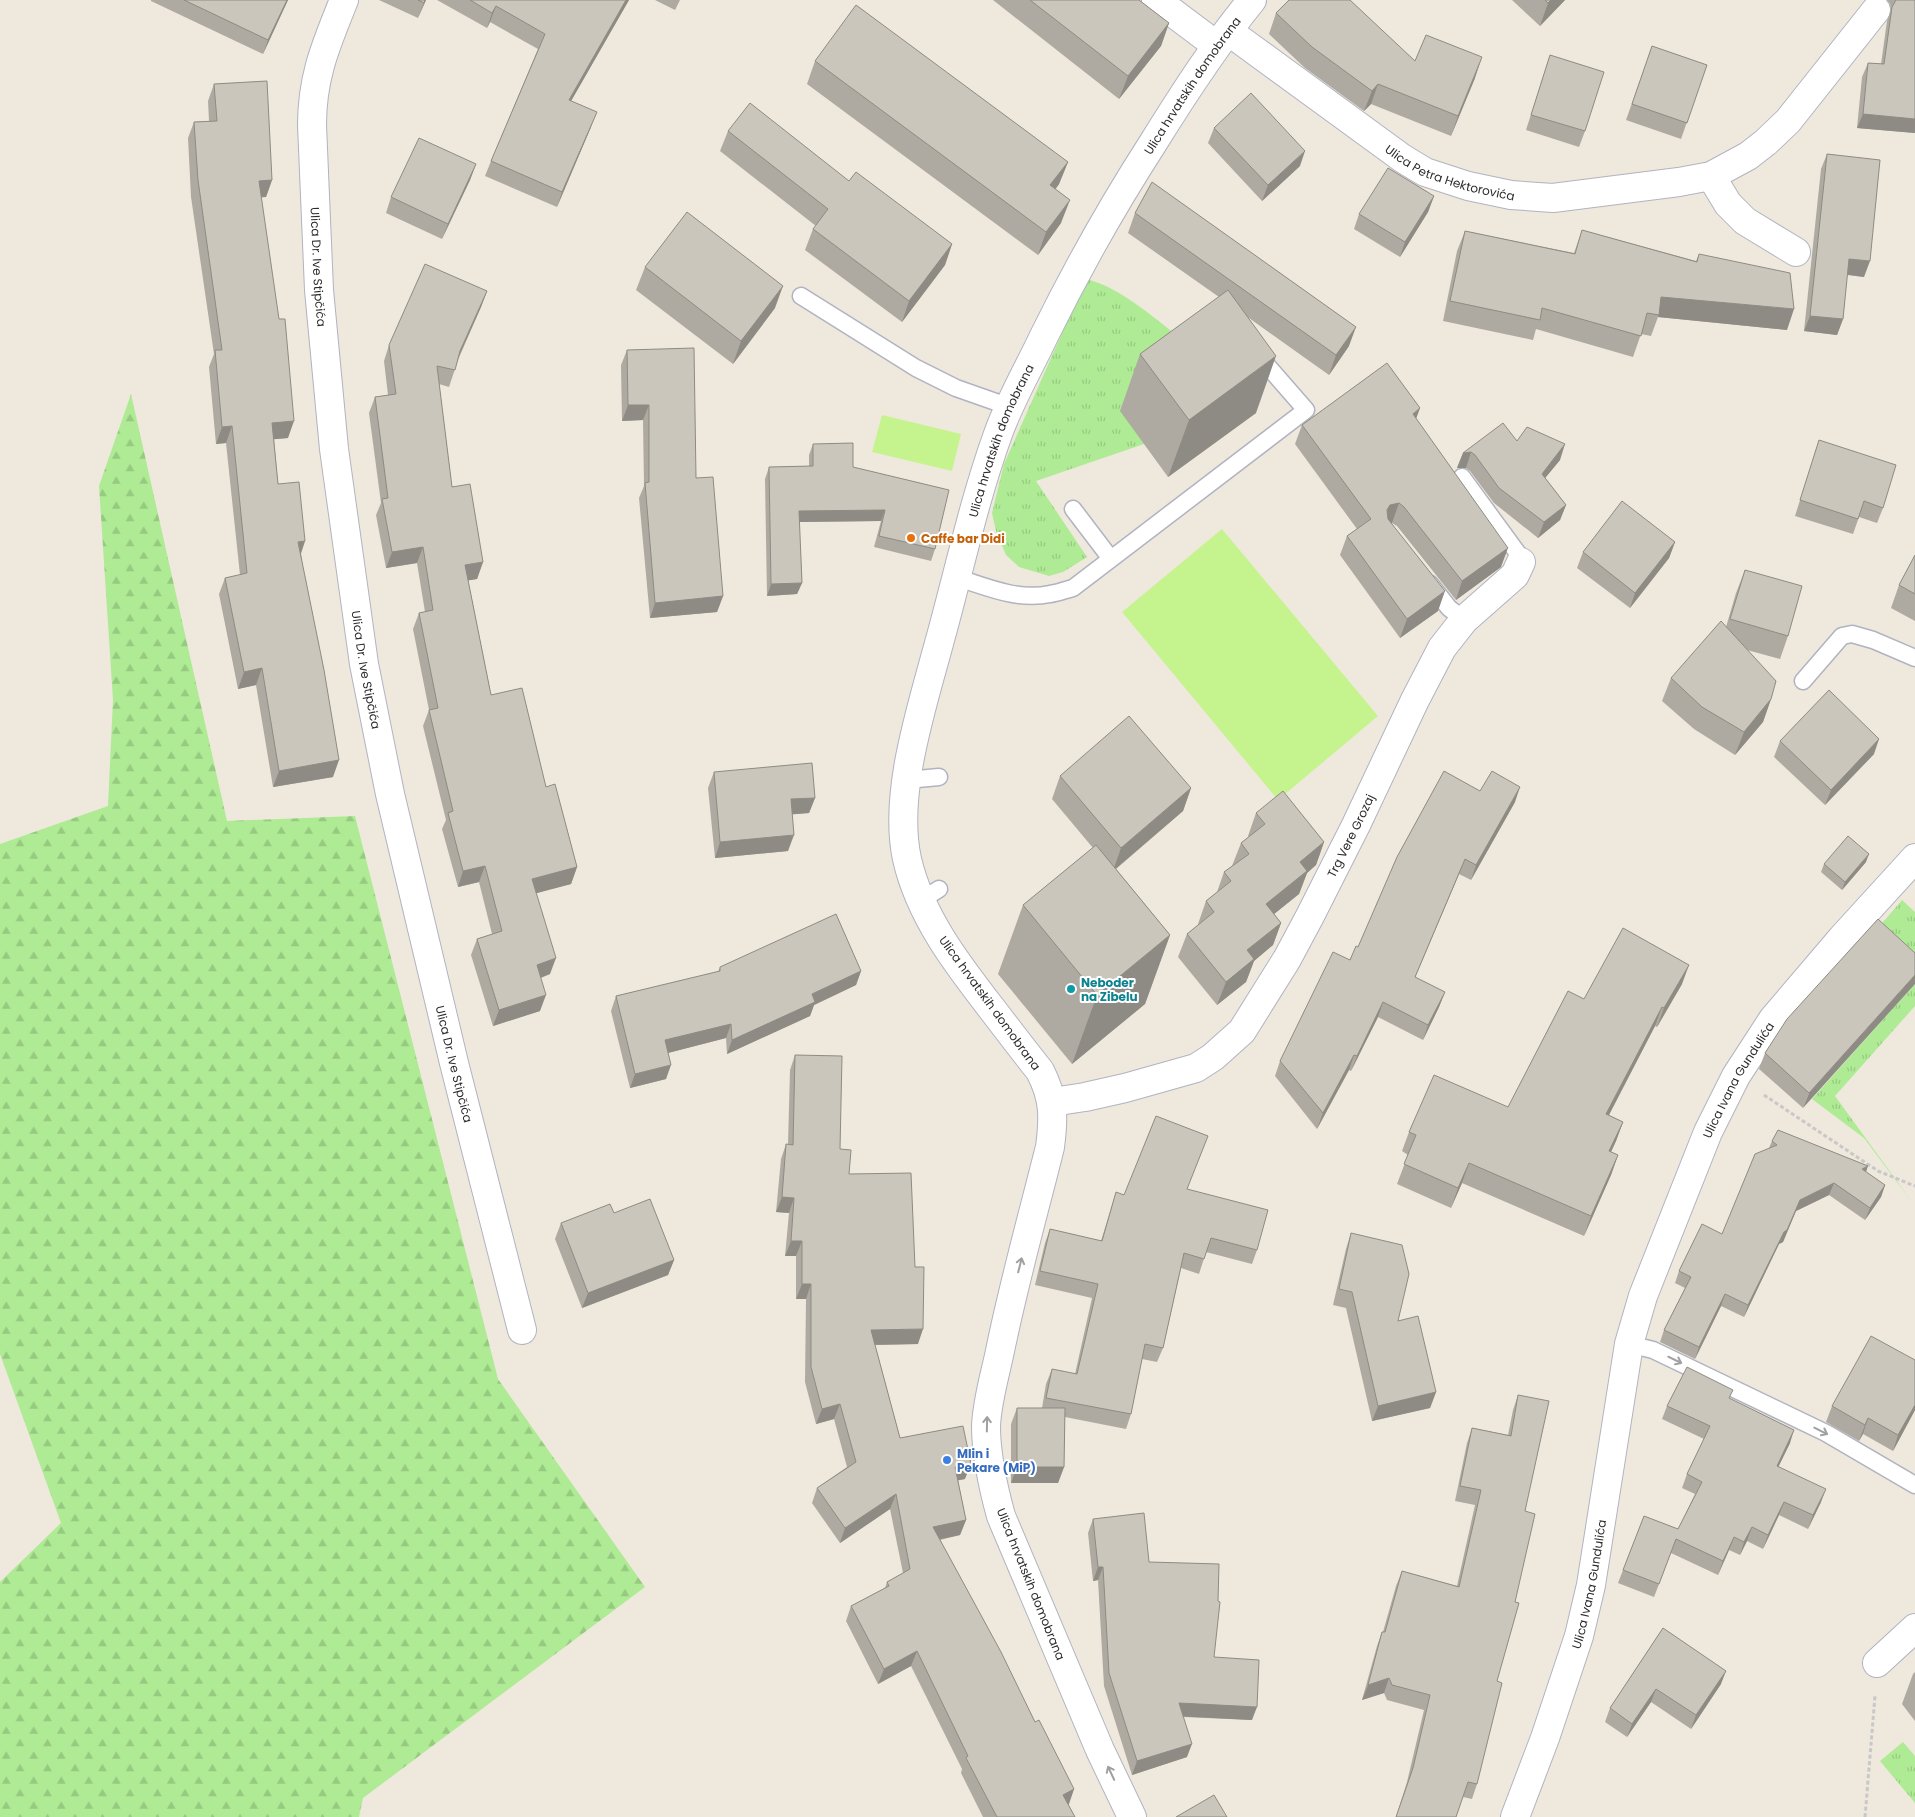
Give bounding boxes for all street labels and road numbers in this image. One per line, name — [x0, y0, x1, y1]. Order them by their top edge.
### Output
street label: Ulica hrvatskih domobrana — [1139, 13, 1244, 158]
street label: Ulica Petra Hektorovića — [1382, 140, 1516, 204]
street label: Ulica Dr. Ive Stipčića — [307, 207, 331, 327]
street label: Ulica hrvatskih domobrana — [964, 361, 1037, 519]
street label: Ulica Dr. Ive Stipčića — [348, 609, 385, 730]
street label: Trg Vere Grozaj — [1322, 791, 1378, 880]
street label: Ulica hrvatskih domobrana — [935, 932, 1045, 1074]
street label: Ulica Dr. Ive Stipčića — [432, 1004, 477, 1124]
street label: Ulica Ivana Gundulića — [1698, 1018, 1778, 1140]
street label: Ulica hrvatskih domobrana — [993, 1505, 1069, 1663]
street label: Ulica Ivana Gundulića — [1567, 1518, 1610, 1651]

